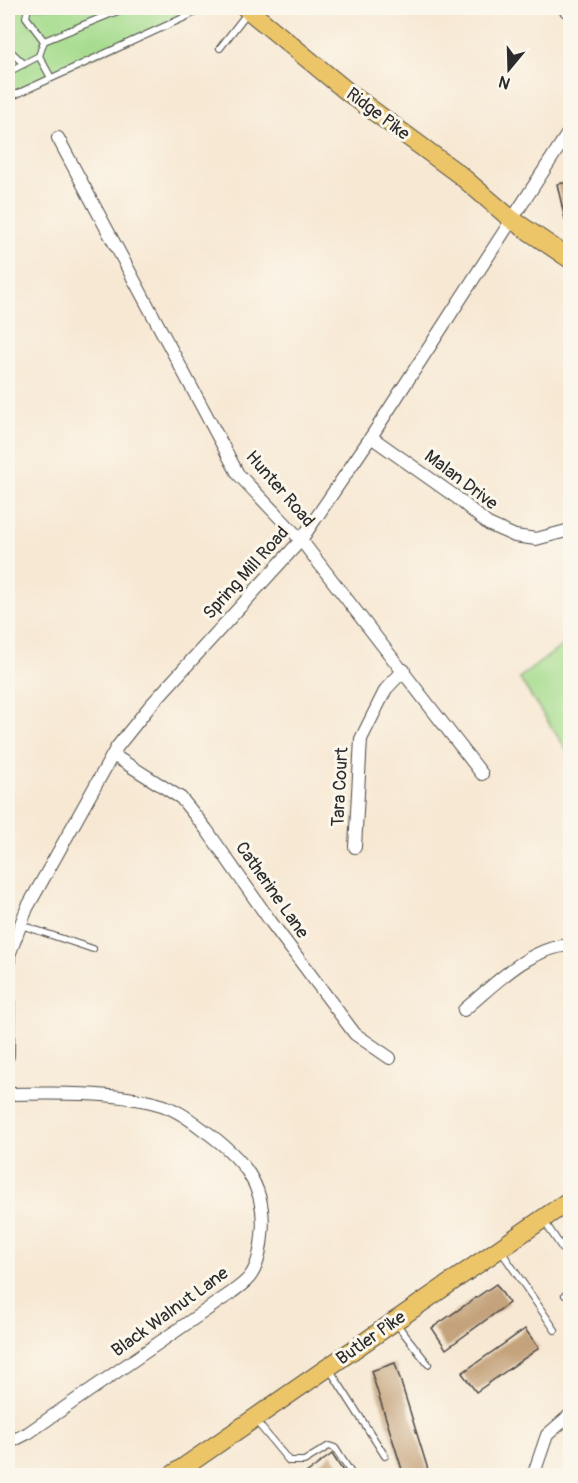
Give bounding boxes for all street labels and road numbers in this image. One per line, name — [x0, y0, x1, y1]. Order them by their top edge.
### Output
street label: Ridge Pike — [342, 83, 414, 145]
street label: Malan Drive — [420, 445, 502, 515]
street label: Hunter Road — [240, 446, 320, 532]
street label: Spring Mill Road — [198, 522, 294, 624]
street label: Tara Court — [326, 746, 354, 827]
street label: Catherine Lane — [230, 837, 314, 943]
street label: Black Walnut Lane — [107, 1262, 233, 1362]
street label: Butler Pike — [332, 1306, 410, 1370]

